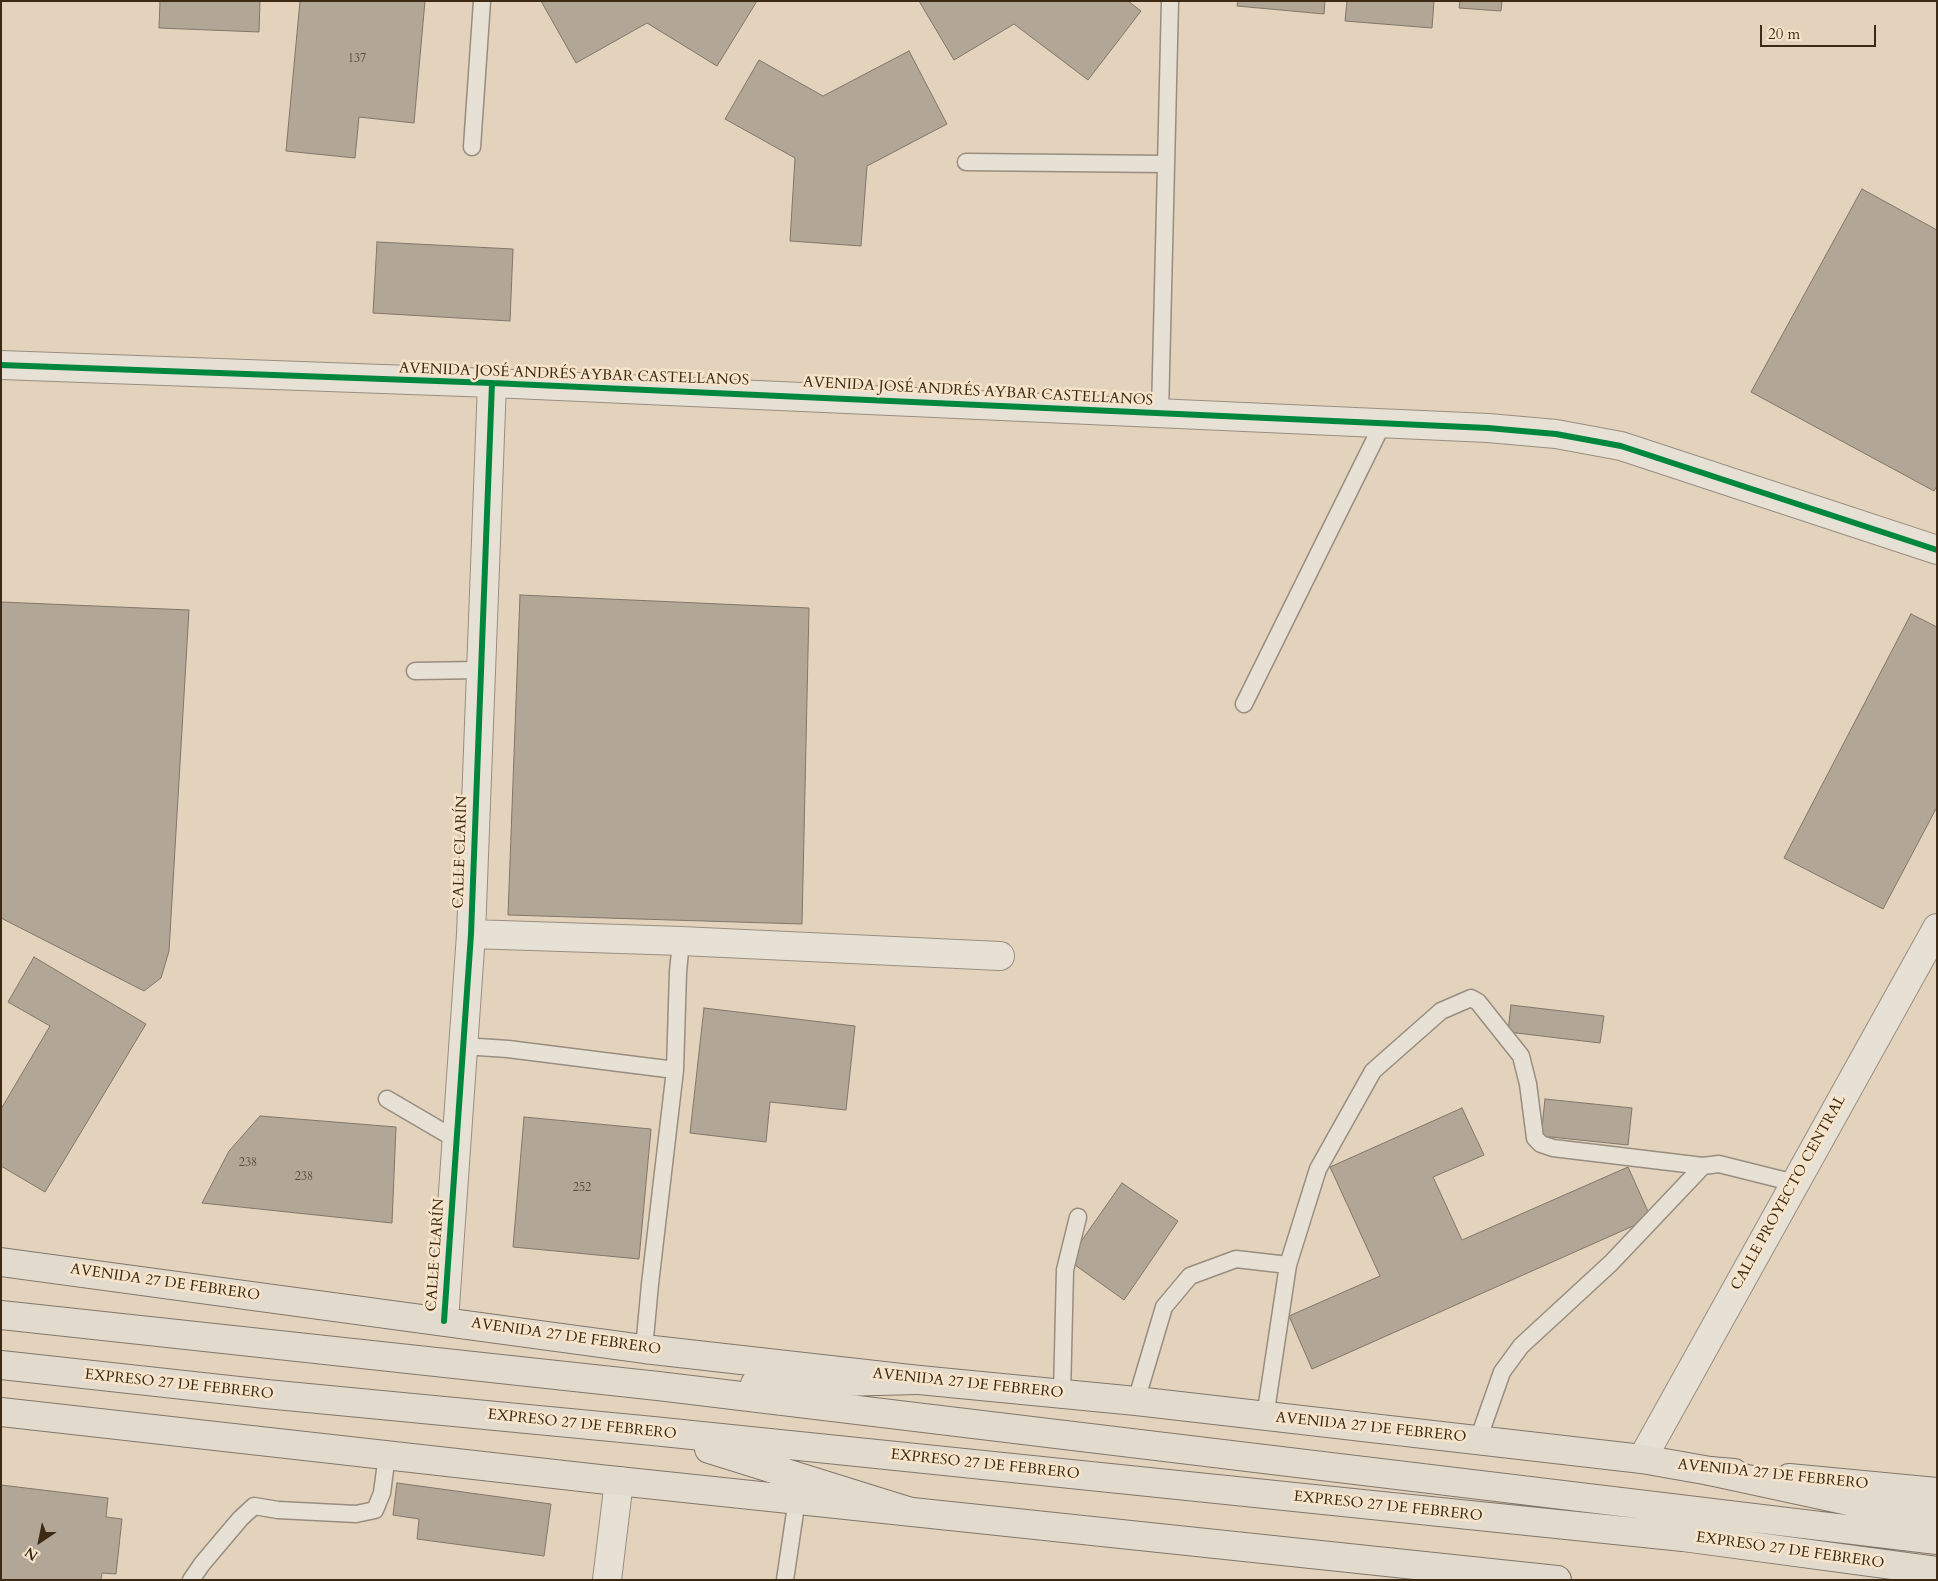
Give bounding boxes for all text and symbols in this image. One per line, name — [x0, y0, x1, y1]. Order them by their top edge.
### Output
scale bar — [1763, 15, 1879, 47]
text: 20 m — [1768, 24, 1800, 44]
house number: 137 — [348, 52, 366, 66]
street label: AVENIDA JOSÉ ANDRÉS AYBAR CASTELLANOS — [398, 360, 750, 390]
street label: AVENIDA JOSÉ ANDRÉS AYBAR CASTELLANOS — [802, 374, 1154, 410]
street label: CALLE CLARÍN — [450, 795, 472, 909]
street label: CALLE PROYECTO CENTRAL — [1728, 1092, 1850, 1294]
house number: 238 — [239, 1156, 257, 1170]
house number: 238 — [295, 1170, 313, 1184]
house number: 252 — [573, 1181, 591, 1195]
street label: CALLE CLARÍN — [423, 1198, 449, 1312]
street label: AVENIDA 27 DE FEBRERO — [69, 1261, 261, 1305]
street label: AVENIDA 27 DE FEBRERO — [470, 1315, 662, 1359]
street label: AVENIDA 27 DE FEBRERO — [872, 1365, 1064, 1403]
street label: EXPRESO 27 DE FEBRERO — [84, 1366, 274, 1404]
street label: EXPRESO 27 DE FEBRERO — [487, 1406, 677, 1444]
street label: AVENIDA 27 DE FEBRERO — [1275, 1409, 1467, 1447]
street label: EXPRESO 27 DE FEBRERO — [890, 1446, 1080, 1484]
street label: AVENIDA 27 DE FEBRERO — [1677, 1456, 1869, 1494]
street label: EXPRESO 27 DE FEBRERO — [1293, 1488, 1483, 1526]
north arrow — [15, 1516, 65, 1566]
street label: EXPRESO 27 DE FEBRERO — [1695, 1529, 1885, 1573]
text: N — [21, 1543, 42, 1565]

